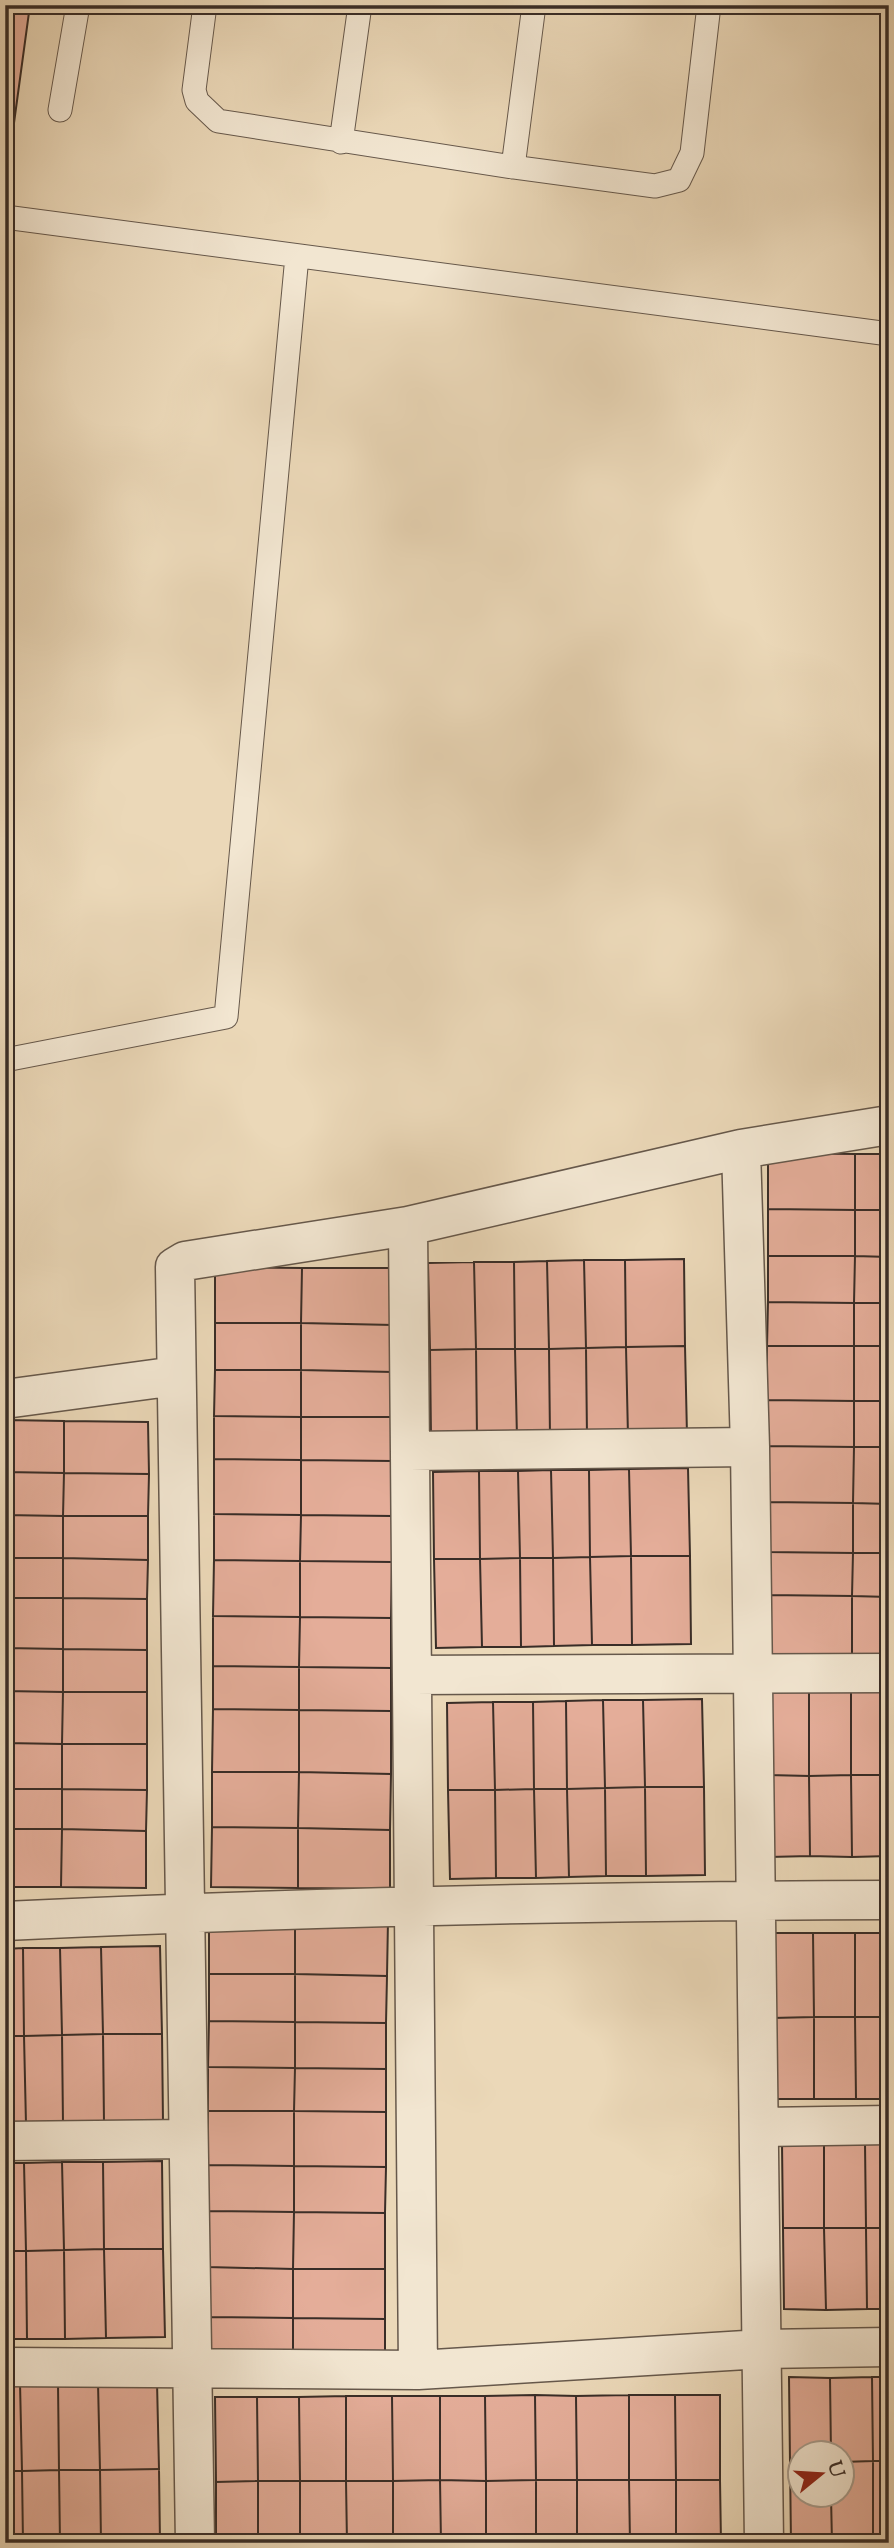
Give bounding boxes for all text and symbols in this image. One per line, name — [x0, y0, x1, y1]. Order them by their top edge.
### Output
north arrow — [786, 2440, 856, 2510]
text: U — [820, 2458, 850, 2482]

